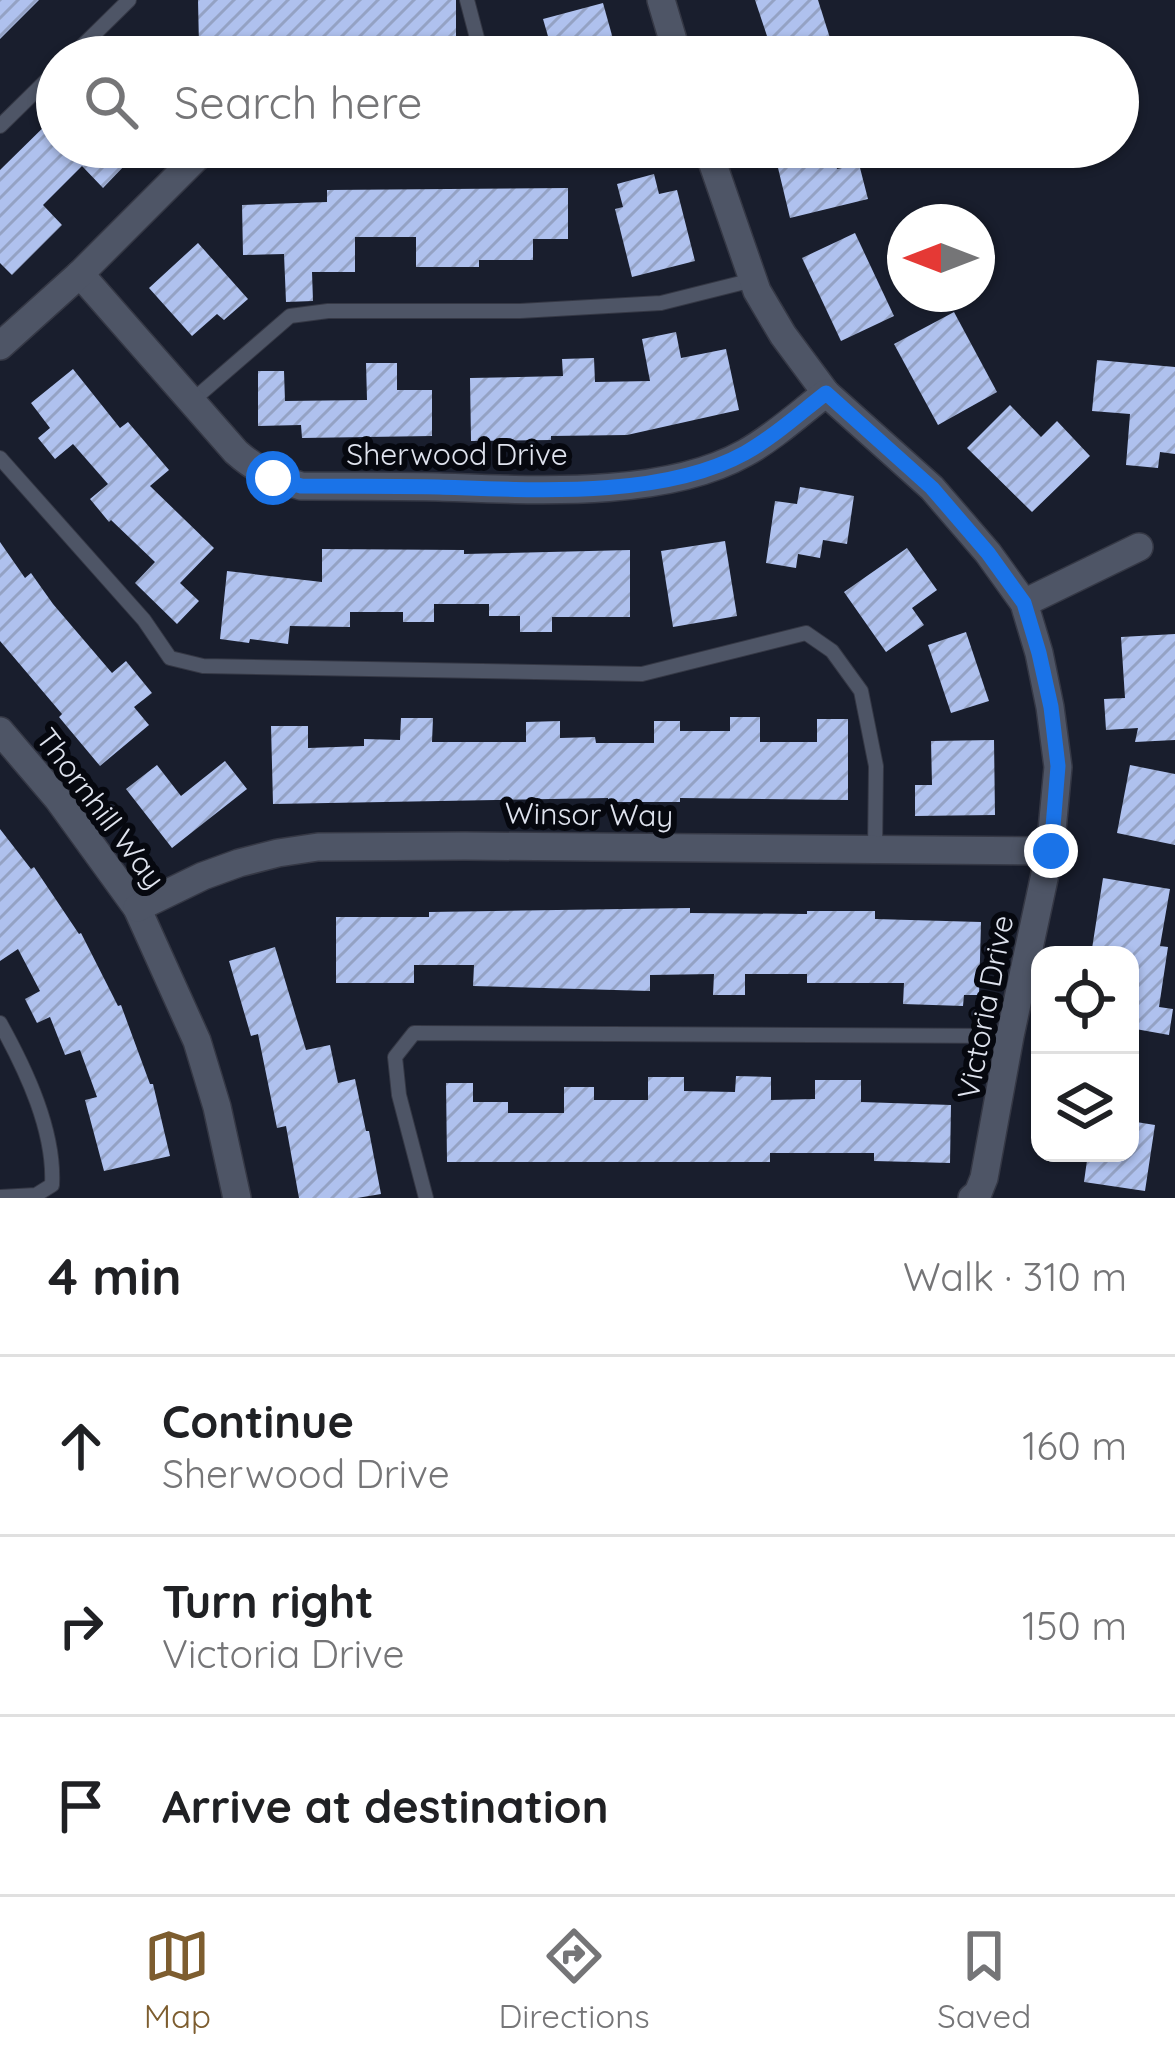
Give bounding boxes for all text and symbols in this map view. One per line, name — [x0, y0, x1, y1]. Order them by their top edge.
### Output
search box — [36, 36, 1139, 168]
icon: search — [78, 69, 144, 135]
text: Search here — [174, 74, 422, 130]
north arrow — [887, 204, 995, 312]
street label: Sherwood Drive — [346, 435, 568, 473]
route start — [246, 451, 300, 505]
street label: Thornhill Way — [28, 720, 174, 896]
street label: Winsor Way — [504, 794, 674, 834]
route end — [1024, 824, 1078, 878]
street label: Victoria Drive — [949, 912, 1021, 1102]
map controls — [1031, 946, 1139, 1162]
button: locate — [1031, 946, 1139, 1054]
button: layers — [1031, 1054, 1139, 1162]
text: 4 min — [48, 1244, 182, 1308]
text: Walk · 310 m — [903, 1252, 1127, 1301]
text: Continue — [162, 1393, 354, 1449]
icon: ahead — [48, 1413, 114, 1479]
text: 160 m — [1022, 1421, 1127, 1470]
text: Sherwood Drive — [162, 1449, 450, 1498]
text: Turn right — [162, 1573, 374, 1629]
icon: right — [48, 1593, 114, 1659]
text: 150 m — [1022, 1601, 1127, 1650]
text: Victoria Drive — [162, 1629, 405, 1678]
icon: arrive — [48, 1773, 114, 1839]
text: Arrive at destination — [162, 1778, 608, 1834]
tab: Map — [144, 1923, 211, 2036]
tab: Directions — [498, 1923, 650, 2036]
tab: Saved — [937, 1923, 1031, 2036]

